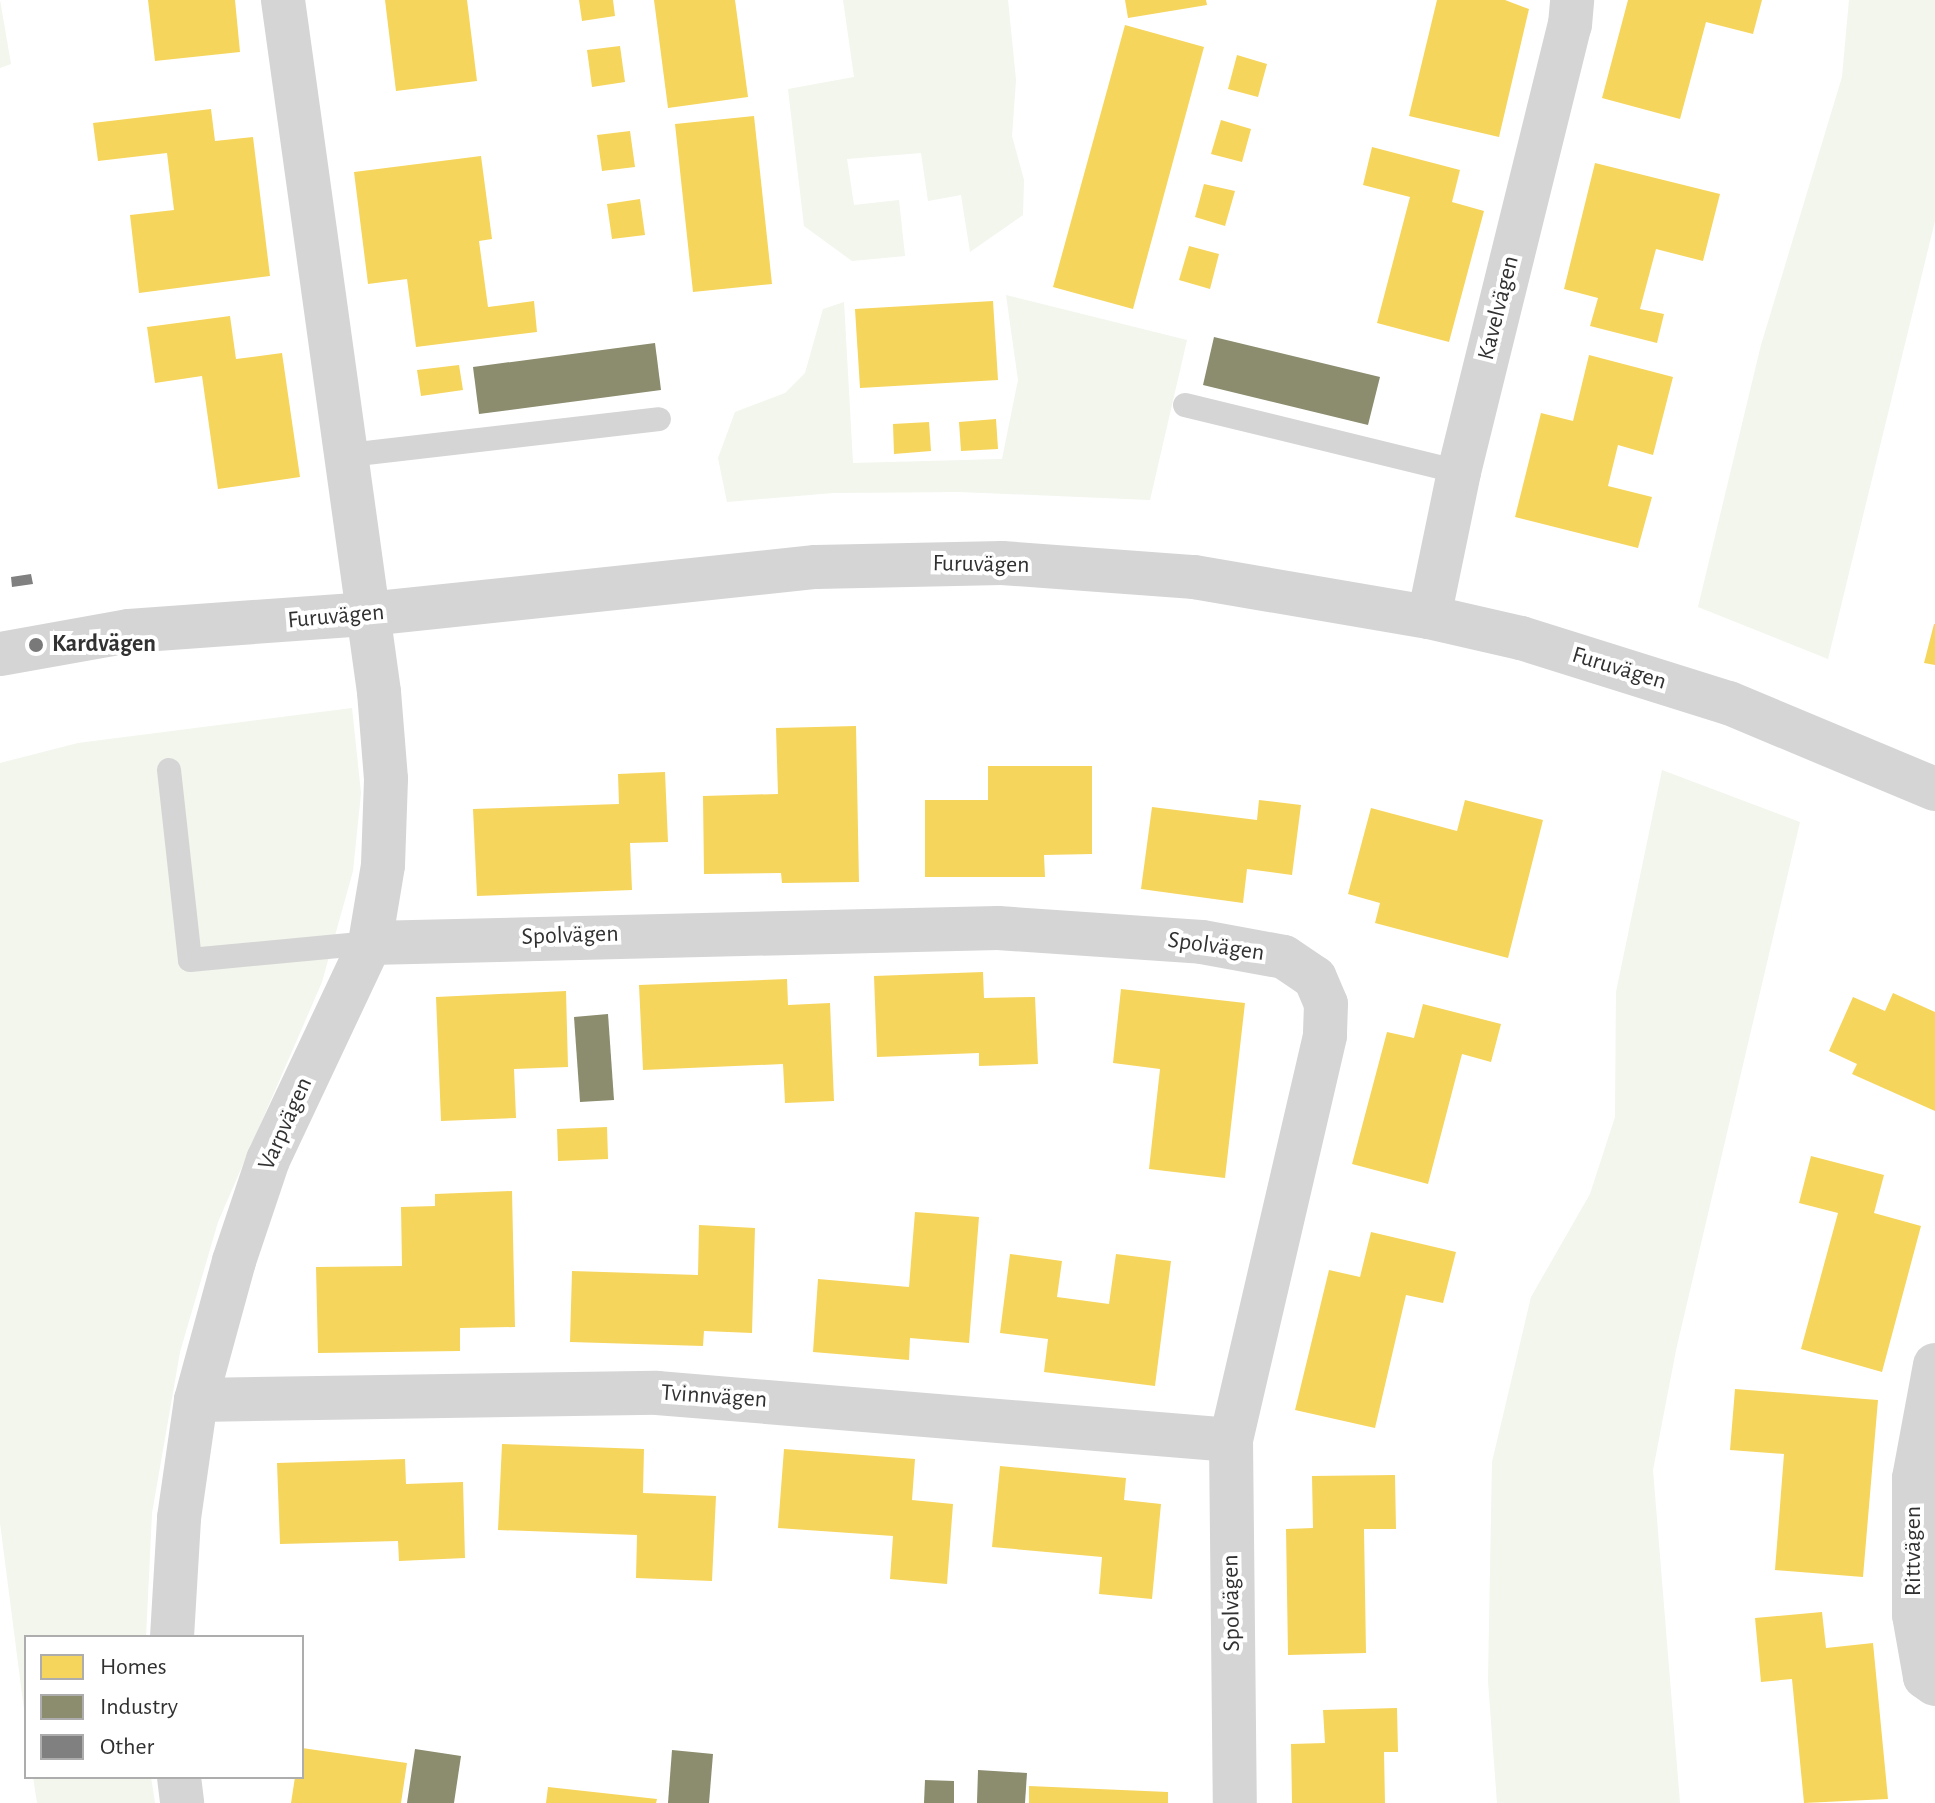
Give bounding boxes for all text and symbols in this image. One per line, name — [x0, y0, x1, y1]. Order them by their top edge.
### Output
street label: Kavelvägen — [1472, 253, 1526, 363]
street label: Furuvägen — [932, 550, 1030, 580]
street label: Furuvägen — [286, 598, 386, 636]
place label: Kardvägen — [52, 631, 156, 659]
marker: Kardvägen — [27, 636, 45, 654]
street label: Furuvägen — [1568, 641, 1670, 697]
street label: Spolvägen — [521, 920, 619, 952]
street label: Spolvägen — [1166, 926, 1266, 968]
street label: Varpvägen — [253, 1073, 319, 1175]
street label: Tvinnvägen — [660, 1379, 768, 1415]
street label: Rittvägen — [1900, 1506, 1928, 1596]
street label: Spolvägen — [1217, 1554, 1247, 1652]
legend — [24, 1635, 304, 1779]
text: Homes — [100, 1655, 167, 1679]
text: Industry — [100, 1695, 178, 1719]
text: Other — [100, 1735, 154, 1759]

